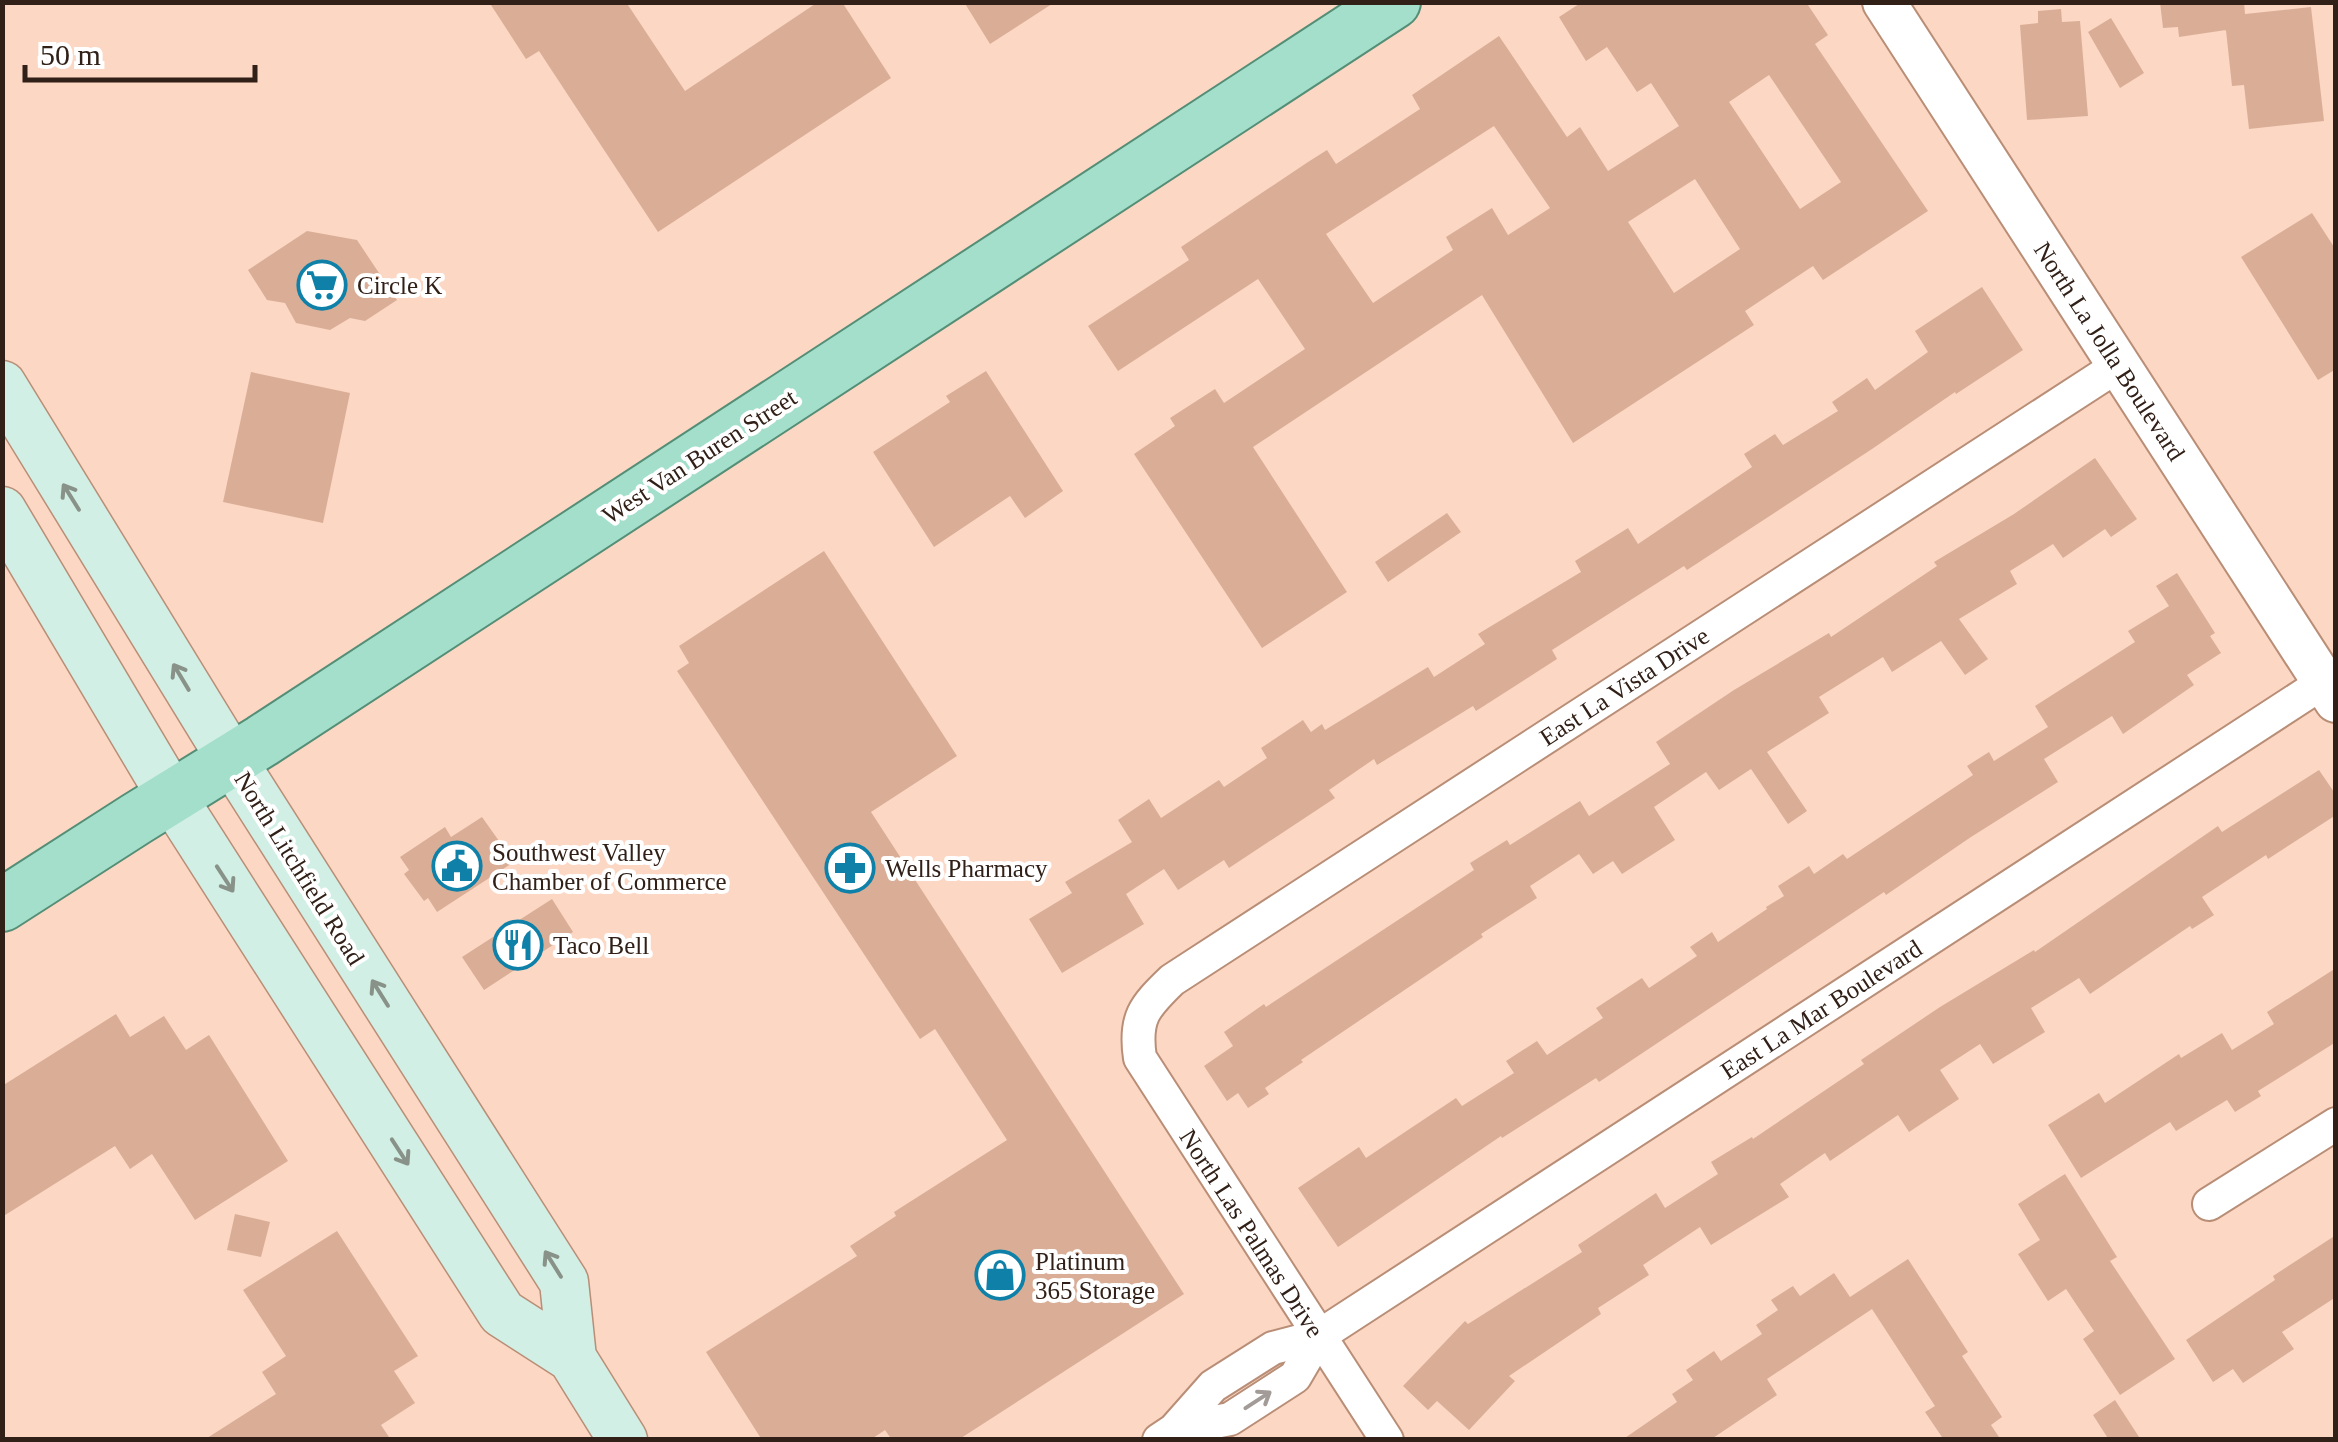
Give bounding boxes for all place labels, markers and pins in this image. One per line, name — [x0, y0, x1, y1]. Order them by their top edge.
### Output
supermarket icon: Circle K — [296, 259, 348, 311]
place label: Circle K — [357, 272, 442, 299]
place label: Southwest Valley Chamber of Commerce — [492, 839, 727, 895]
public building icon: Southwest Valley Chamber of Commerce — [431, 840, 483, 892]
pharmacy icon: Wells Pharmacy — [824, 842, 876, 894]
place label: Wells Pharmacy — [885, 855, 1048, 882]
restaurant icon: Taco Bell — [492, 919, 544, 971]
place label: Taco Bell — [553, 932, 649, 959]
place label: Platinum 365 Storage — [1035, 1248, 1155, 1304]
shop icon: Platinum 365 Storage — [974, 1249, 1026, 1301]

